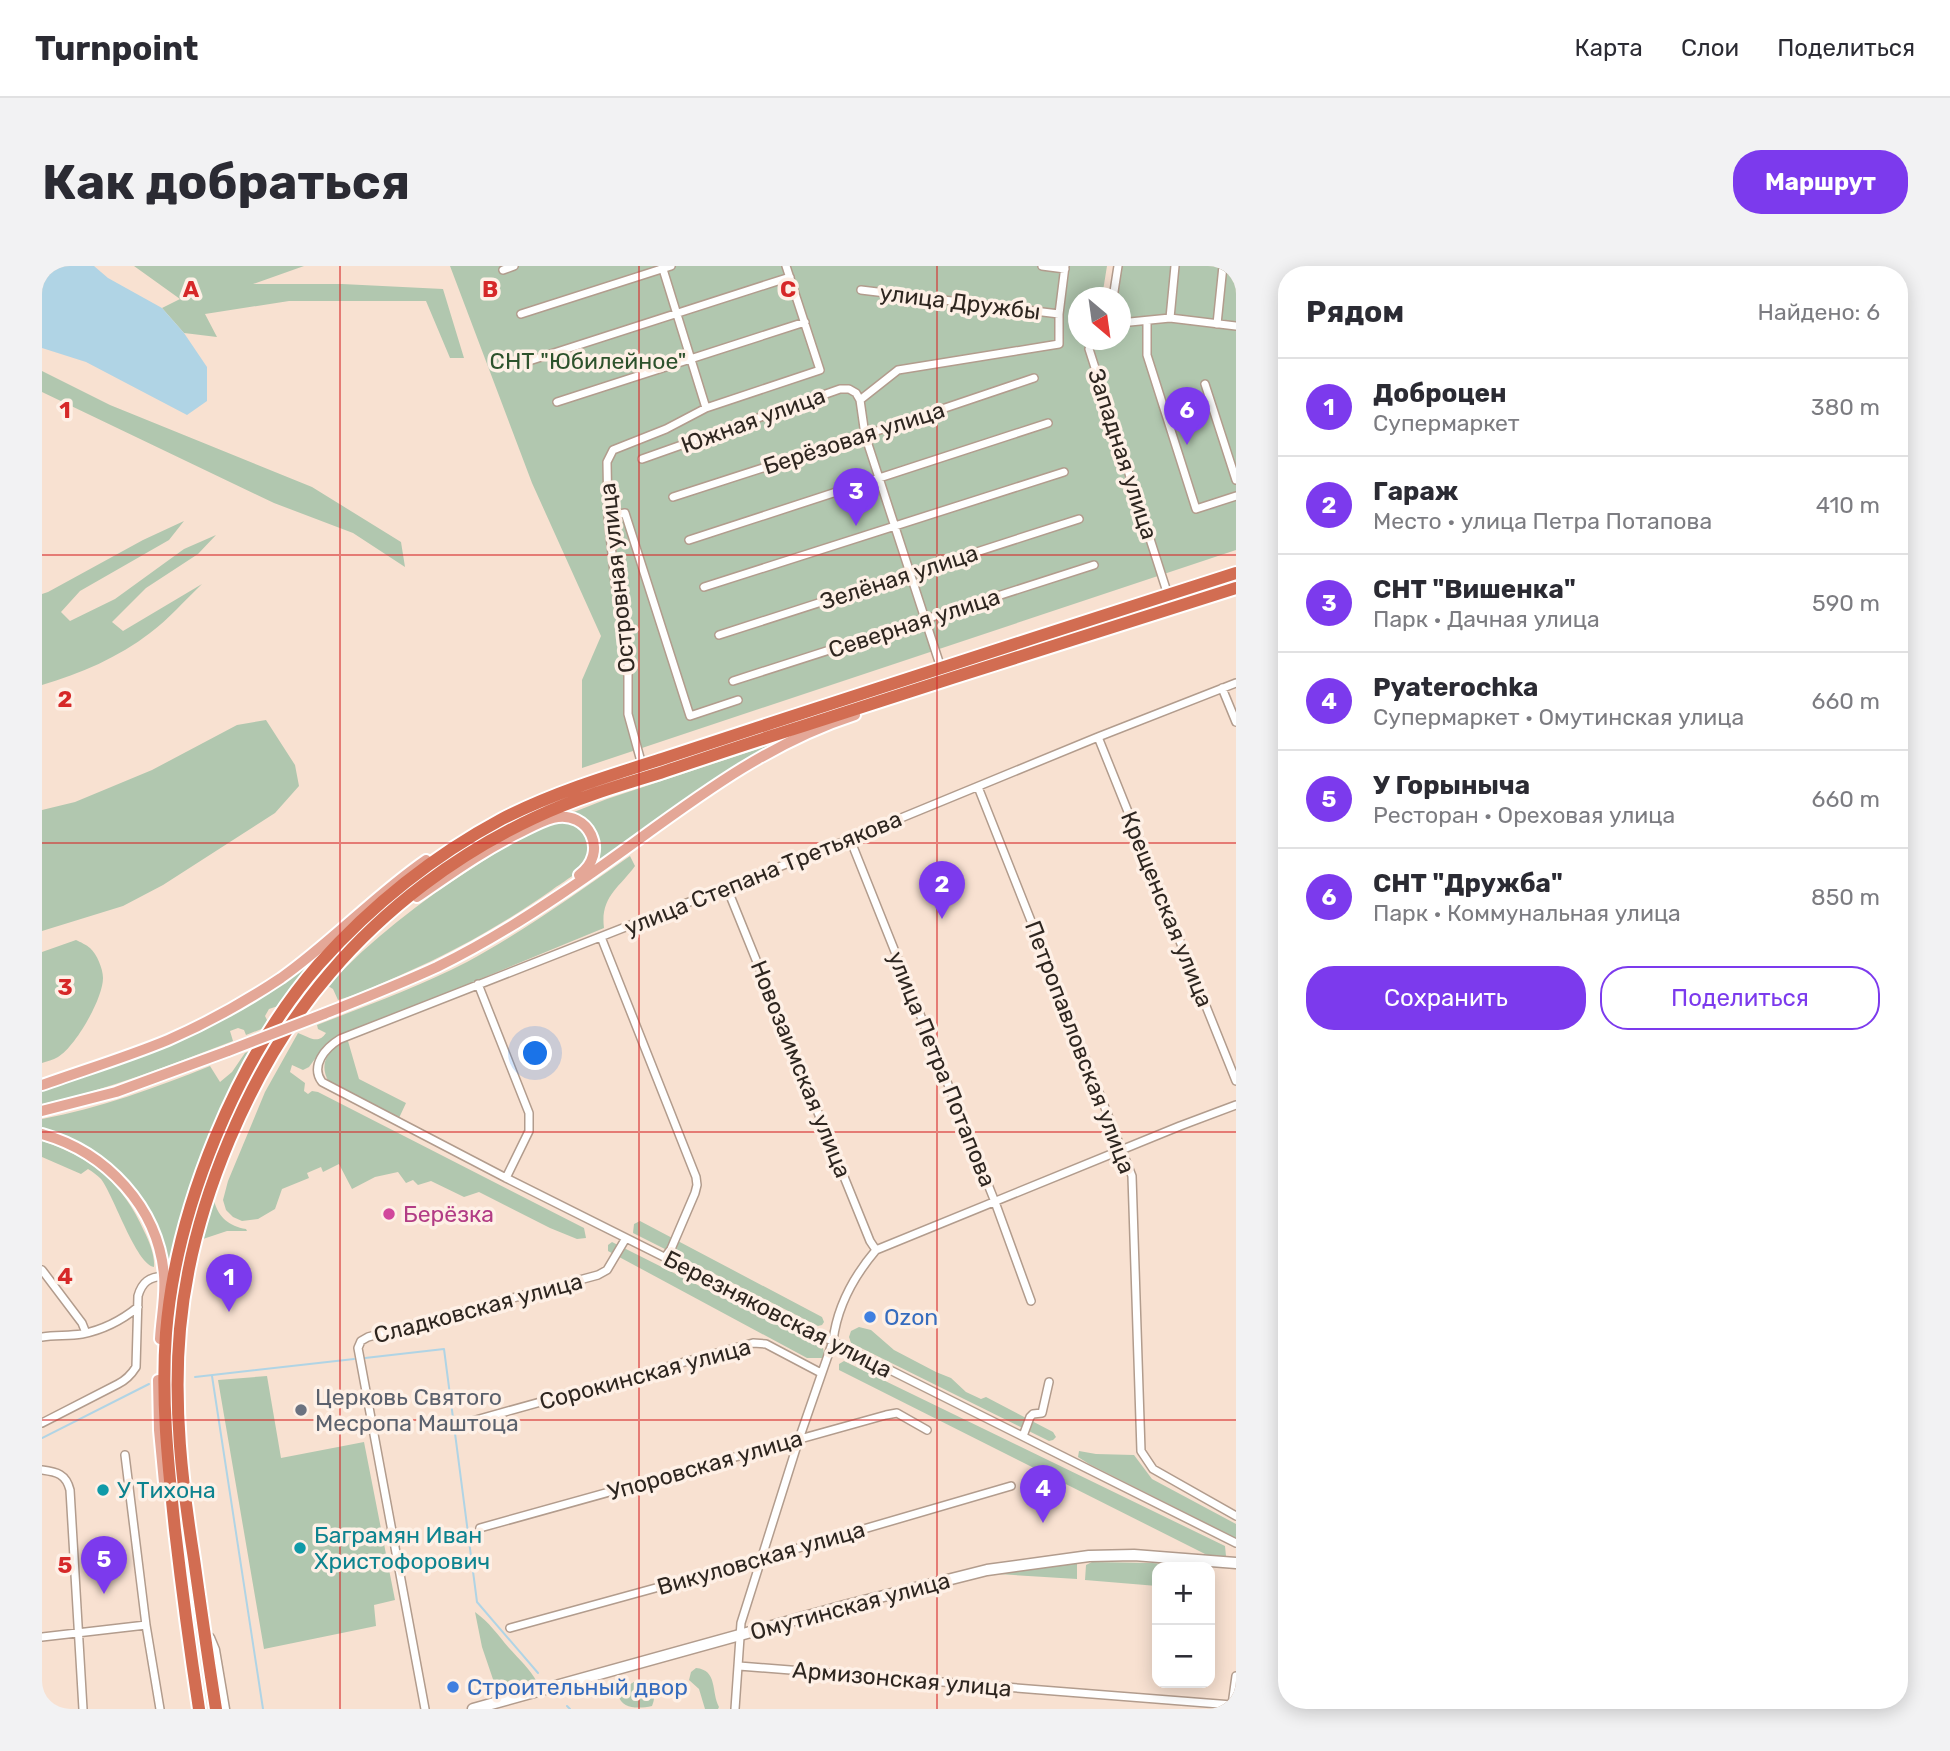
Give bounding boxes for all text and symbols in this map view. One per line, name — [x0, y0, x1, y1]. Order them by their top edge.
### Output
text: Turnpoint — [35, 29, 198, 68]
text: Карта — [1574, 34, 1643, 62]
text: Слои — [1681, 34, 1739, 62]
text: Поделиться — [1777, 34, 1915, 62]
button: Маршрут — [1733, 150, 1908, 214]
text: Как добраться — [42, 153, 410, 211]
text: A — [183, 275, 200, 303]
text: B — [482, 275, 498, 303]
text: C — [780, 275, 796, 303]
street label: улица Дружбы — [878, 278, 1042, 326]
north arrow — [1068, 287, 1131, 350]
text: Рядом — [1306, 294, 1404, 330]
text: Найдено: 6 — [1758, 298, 1880, 326]
park label: СНТ "Юбилейное" — [490, 347, 686, 375]
street label: Западная улица — [1082, 365, 1164, 543]
text: Доброцен — [1373, 378, 1506, 409]
street label: Южная улица — [677, 381, 829, 459]
pin: 6 — [1164, 387, 1210, 445]
text: 1 — [1323, 393, 1335, 421]
text: 380 m — [1811, 393, 1880, 421]
street label: Берёзовая улица — [760, 395, 948, 481]
text: 1 — [59, 396, 71, 424]
text: Супермаркет — [1373, 409, 1520, 437]
pin: 3 — [833, 468, 879, 526]
text: Гараж — [1373, 476, 1459, 507]
street label: Островная улица — [593, 482, 641, 674]
text: 2 — [1322, 491, 1336, 519]
text: 410 m — [1816, 491, 1880, 519]
text: Место · улица Петра Потапова — [1373, 507, 1712, 535]
street label: Зелёная улица — [817, 538, 981, 616]
text: СНТ "Вишенка" — [1373, 574, 1576, 605]
street label: Северная улица — [825, 582, 1003, 664]
text: 3 — [1321, 589, 1337, 617]
text: 590 m — [1812, 589, 1880, 617]
text: Парк · Дачная улица — [1373, 605, 1600, 633]
text: Pyaterochka — [1373, 672, 1538, 703]
text: 2 — [58, 685, 72, 713]
text: 4 — [1321, 687, 1337, 715]
text: 660 m — [1812, 687, 1880, 715]
text: Супермаркет · Омутинская улица — [1373, 703, 1744, 731]
text: У Горыныча — [1373, 770, 1530, 801]
text: 5 — [1322, 785, 1336, 813]
text: 660 m — [1812, 785, 1880, 813]
text: Ресторан · Ореховая улица — [1373, 801, 1675, 829]
street label: улица Степана Третьякова — [620, 804, 906, 942]
street label: Крещенская улица — [1115, 807, 1219, 1011]
pin: 2 — [919, 861, 965, 919]
text: СНТ "Дружба" — [1373, 868, 1563, 899]
text: 6 — [1322, 883, 1336, 911]
text: 850 m — [1811, 883, 1880, 911]
text: Парк · Коммунальная улица — [1373, 899, 1681, 927]
street label: Петропавловская улица — [1019, 917, 1141, 1177]
street label: улица Петра Потапова — [882, 947, 1002, 1191]
street label: Новозаимская улица — [745, 956, 857, 1182]
button: Сохранить — [1306, 966, 1586, 1030]
button: Поделиться — [1600, 966, 1880, 1030]
text: 3 — [57, 973, 73, 1001]
your location — [518, 1036, 552, 1070]
place label: Берёзка — [403, 1200, 494, 1228]
marker: Берёзка — [381, 1206, 397, 1222]
street label: Березняковская улица — [659, 1244, 897, 1384]
pin: 1 — [206, 1254, 252, 1312]
text: 4 — [57, 1262, 73, 1290]
street label: Сладковская улица — [371, 1267, 585, 1349]
place label: Ozon — [884, 1303, 938, 1331]
marker: Ozon — [862, 1309, 878, 1325]
street label: Сорокинская улица — [536, 1332, 754, 1416]
place label: Церковь Святого Месропа Маштоца — [315, 1383, 519, 1437]
marker: Церковь Святого Месропа Маштоца — [293, 1402, 309, 1418]
street label: Упоровская улица — [604, 1424, 806, 1506]
pin: 4 — [1020, 1465, 1066, 1523]
place label: У Тихона — [117, 1476, 216, 1504]
marker: У Тихона — [95, 1482, 111, 1498]
street label: Викуловская улица — [654, 1515, 868, 1601]
place label: Баграмян Иван Христофорович — [314, 1521, 490, 1575]
pin: 5 — [81, 1536, 127, 1594]
marker: Баграмян Иван Христофорович — [292, 1540, 308, 1556]
text: 5 — [58, 1551, 73, 1579]
map controls — [1152, 1562, 1215, 1688]
button: + — [1152, 1562, 1215, 1625]
street label: Омутинская улица — [747, 1566, 953, 1646]
button: − — [1152, 1625, 1215, 1688]
street label: Армизонская улица — [791, 1655, 1013, 1703]
place label: Строительный двор — [467, 1673, 688, 1701]
marker: Строительный двор — [445, 1679, 461, 1695]

